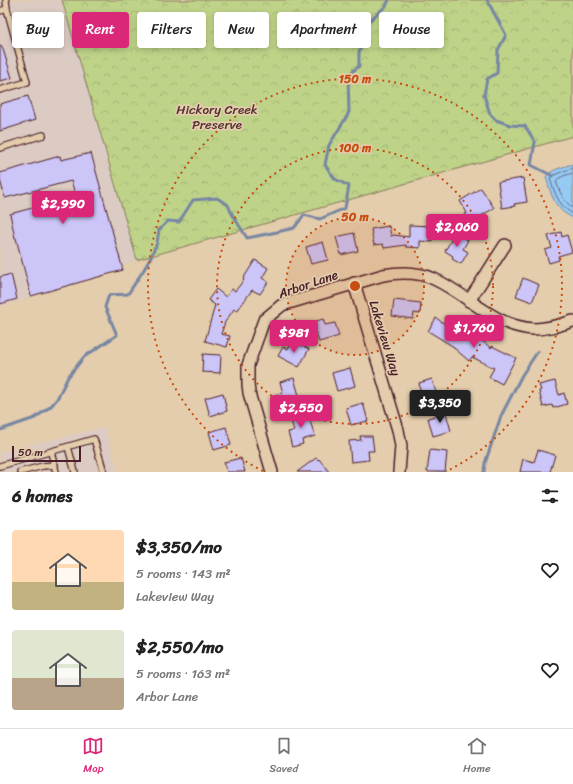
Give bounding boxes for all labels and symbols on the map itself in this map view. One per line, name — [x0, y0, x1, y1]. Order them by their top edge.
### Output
text: 150 m — [339, 68, 372, 90]
park label: Hickory Creek Preserve — [176, 98, 258, 136]
text: 100 m — [339, 137, 372, 159]
pin: $2,990 — [30, 191, 96, 225]
text: 50 m — [341, 206, 369, 228]
pin: $2,060 — [424, 214, 490, 248]
street label: Arbor Lane — [274, 263, 341, 305]
centre of rings — [348, 279, 362, 293]
street label: Lakeview Way — [363, 297, 407, 379]
pin: $1,760 — [441, 315, 507, 349]
pin: $981 — [270, 320, 318, 354]
pin: $3,350 — [407, 390, 473, 424]
pin: $2,550 — [268, 395, 334, 429]
scale bar — [12, 444, 81, 463]

